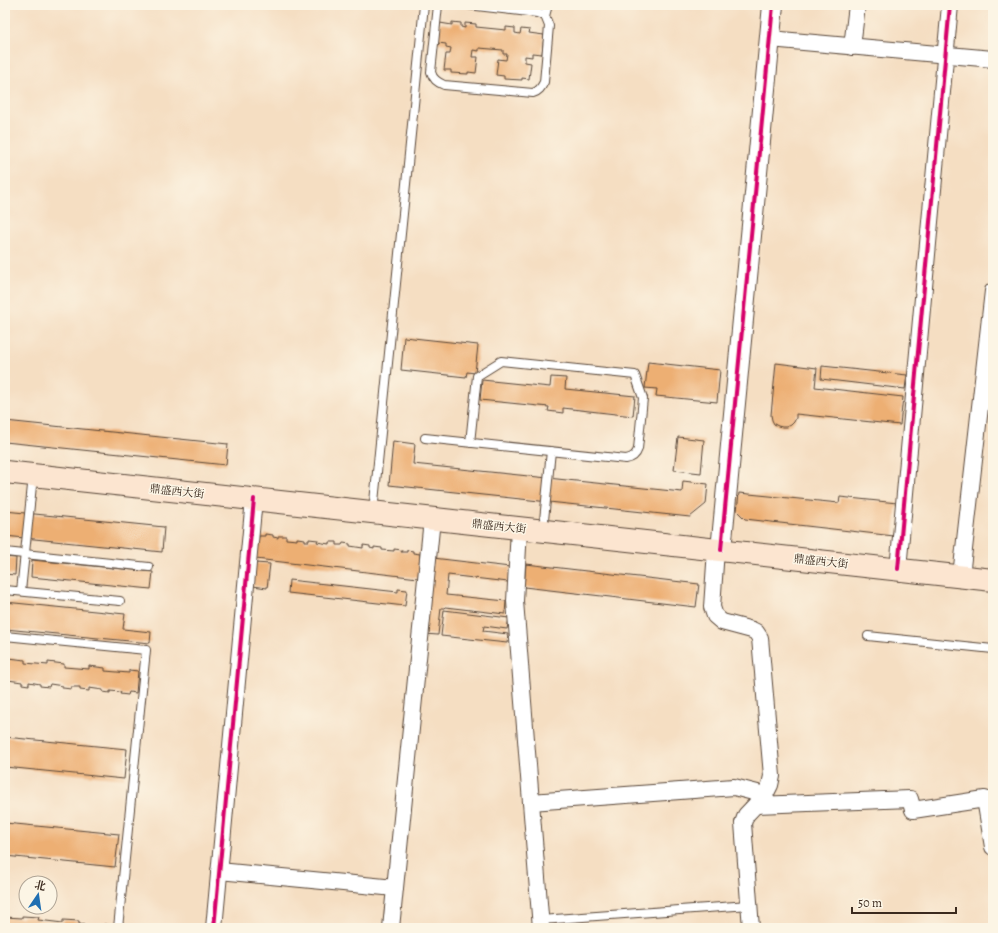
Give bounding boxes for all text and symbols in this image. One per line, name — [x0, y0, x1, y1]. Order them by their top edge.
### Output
street label: 鼎盛西大街 — [149, 481, 205, 502]
street label: 鼎盛西大街 — [471, 516, 527, 537]
street label: 鼎盛西大街 — [793, 551, 849, 572]
north arrow — [18, 875, 58, 915]
text: 北 — [33, 877, 47, 894]
scale bar — [852, 889, 956, 915]
text: 50 m — [858, 895, 882, 911]

